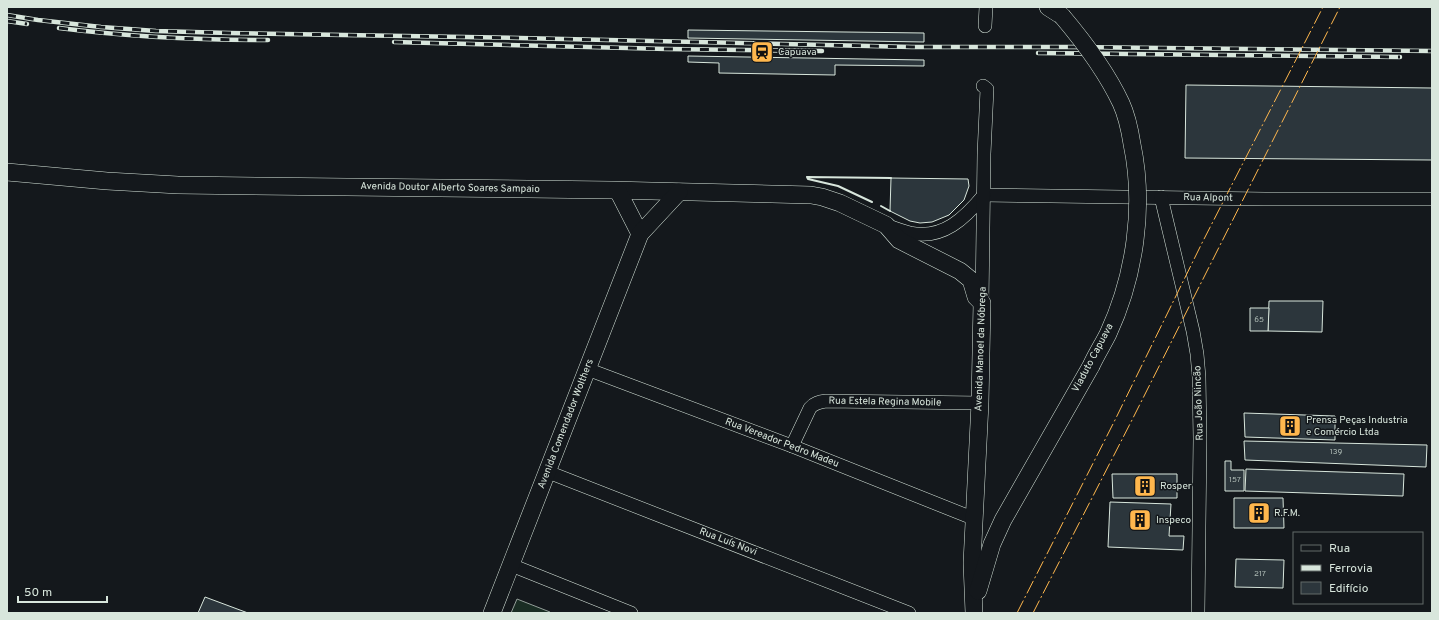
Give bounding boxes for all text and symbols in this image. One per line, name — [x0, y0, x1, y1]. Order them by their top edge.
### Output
station icon: Capuava — [749, 39, 775, 65]
place label: Capuava — [778, 46, 817, 59]
street label: Avenida Doutor Alberto Soares Sampaio — [360, 180, 540, 196]
street label: Rua Alpont — [1183, 191, 1233, 205]
street label: Avenida Manoel da Nóbrega — [972, 286, 990, 412]
house number: 65 — [1254, 315, 1264, 325]
street label: Viaduto Capuava — [1069, 321, 1117, 395]
street label: Avenida Comendador Wolthers — [535, 357, 597, 491]
street label: Rua João Nincão — [1191, 365, 1207, 441]
street label: Rua Estela Regina Mobile — [829, 395, 941, 409]
building icon: Prensa Peças Industria e Comércio Ltda — [1277, 413, 1303, 439]
place label: Prensa Peças Industria e Comércio Ltda — [1306, 414, 1408, 439]
street label: Rua Vereador Pedro Madeu — [723, 415, 841, 471]
house number: 139 — [1330, 447, 1342, 457]
building icon: Rosper — [1132, 473, 1158, 499]
house number: 157 — [1229, 475, 1241, 485]
place label: Rosper — [1160, 480, 1192, 493]
building icon: R.F.M. — [1246, 500, 1272, 526]
building icon: Inspeco — [1127, 507, 1153, 533]
place label: R.F.M. — [1274, 507, 1300, 520]
place label: Inspeco — [1156, 514, 1192, 527]
street label: Rua Luís Novi — [697, 525, 759, 559]
legend — [1293, 532, 1423, 604]
text: Rua — [1329, 541, 1350, 557]
text: Ferrovia — [1329, 561, 1372, 577]
house number: 217 — [1254, 569, 1266, 579]
scale bar — [18, 578, 107, 604]
text: Edifício — [1329, 581, 1369, 597]
text: 50 m — [24, 585, 52, 601]

